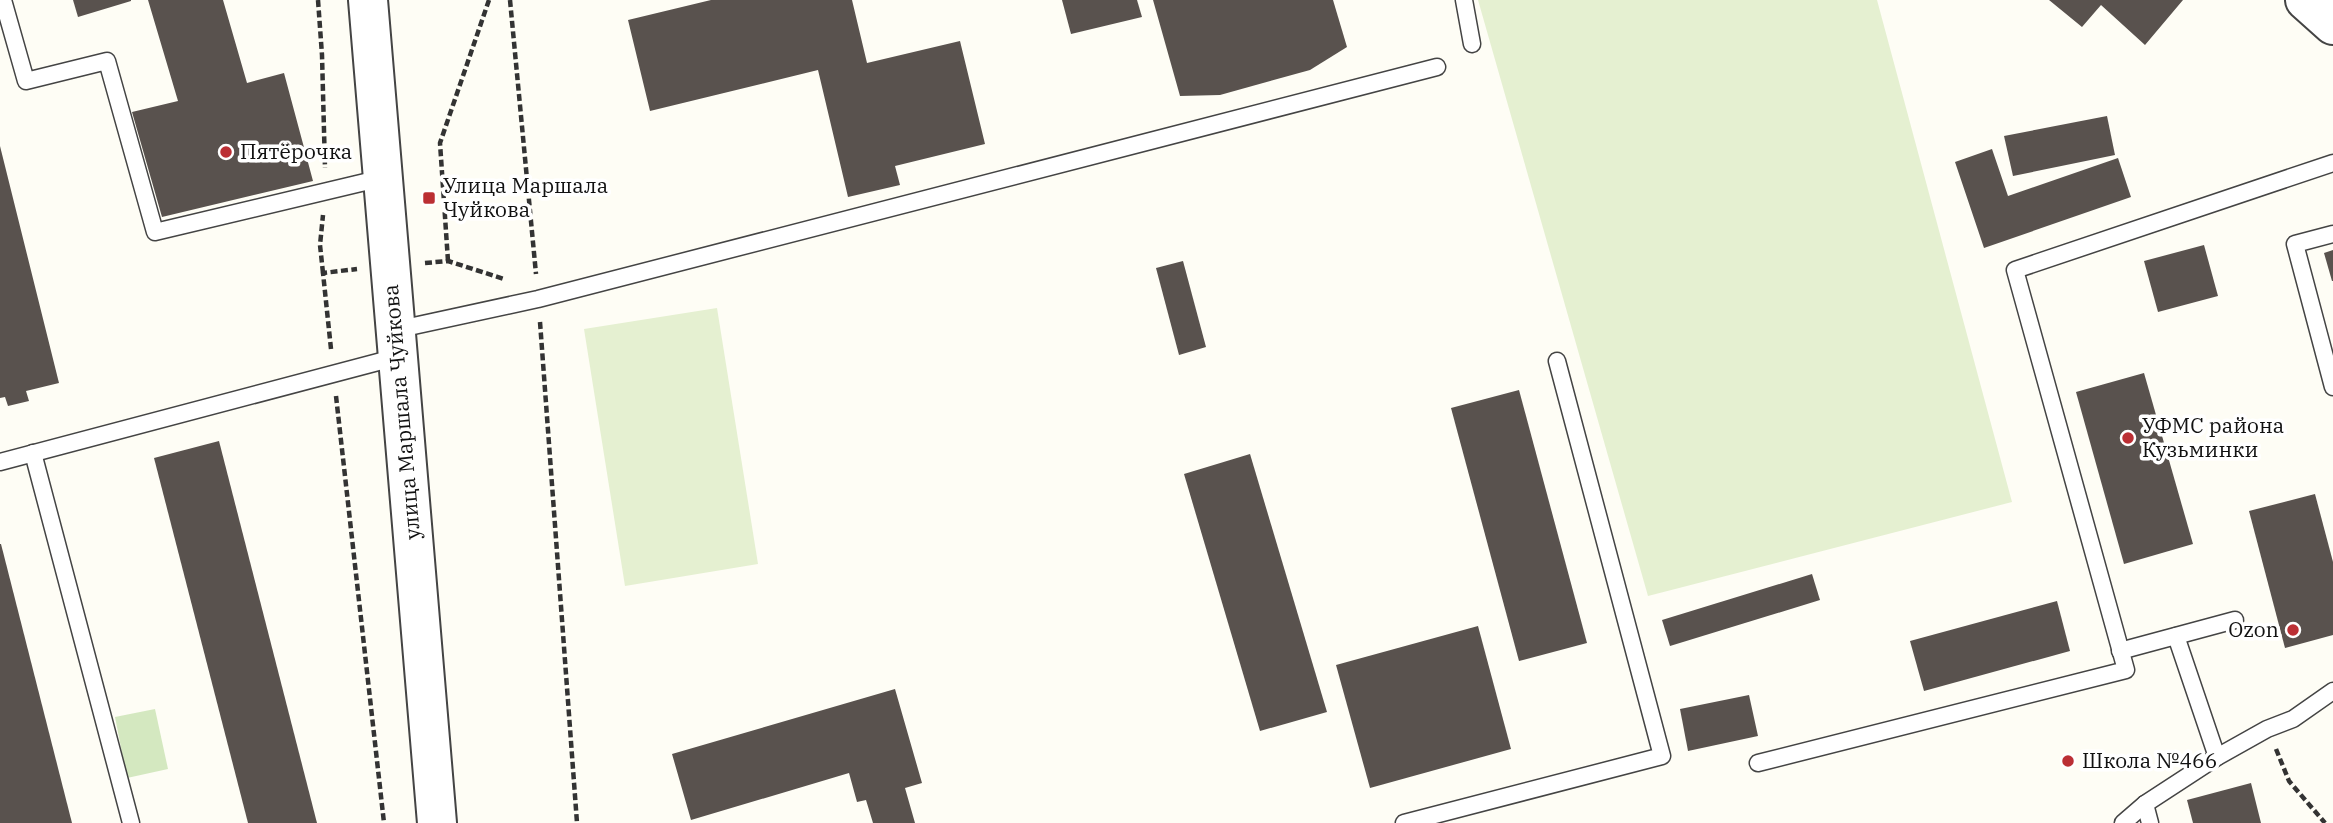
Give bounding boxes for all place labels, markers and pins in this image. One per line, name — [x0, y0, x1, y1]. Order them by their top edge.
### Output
place label: Пятёрочка — [240, 137, 352, 165]
marker: Пятёрочка — [218, 144, 234, 160]
place label: Улица Маршала Чуйкова — [443, 171, 608, 223]
marker: Улица Маршала Чуйкова — [421, 190, 437, 206]
place label: УФМС района Кузьминки — [2142, 411, 2284, 463]
marker: УФМС района Кузьминки — [2120, 430, 2136, 446]
place label: Ozon — [2228, 615, 2279, 643]
marker: Ozon — [2285, 622, 2301, 638]
place label: Школа №466 — [2082, 746, 2217, 774]
marker: Школа №466 — [2060, 753, 2076, 769]

